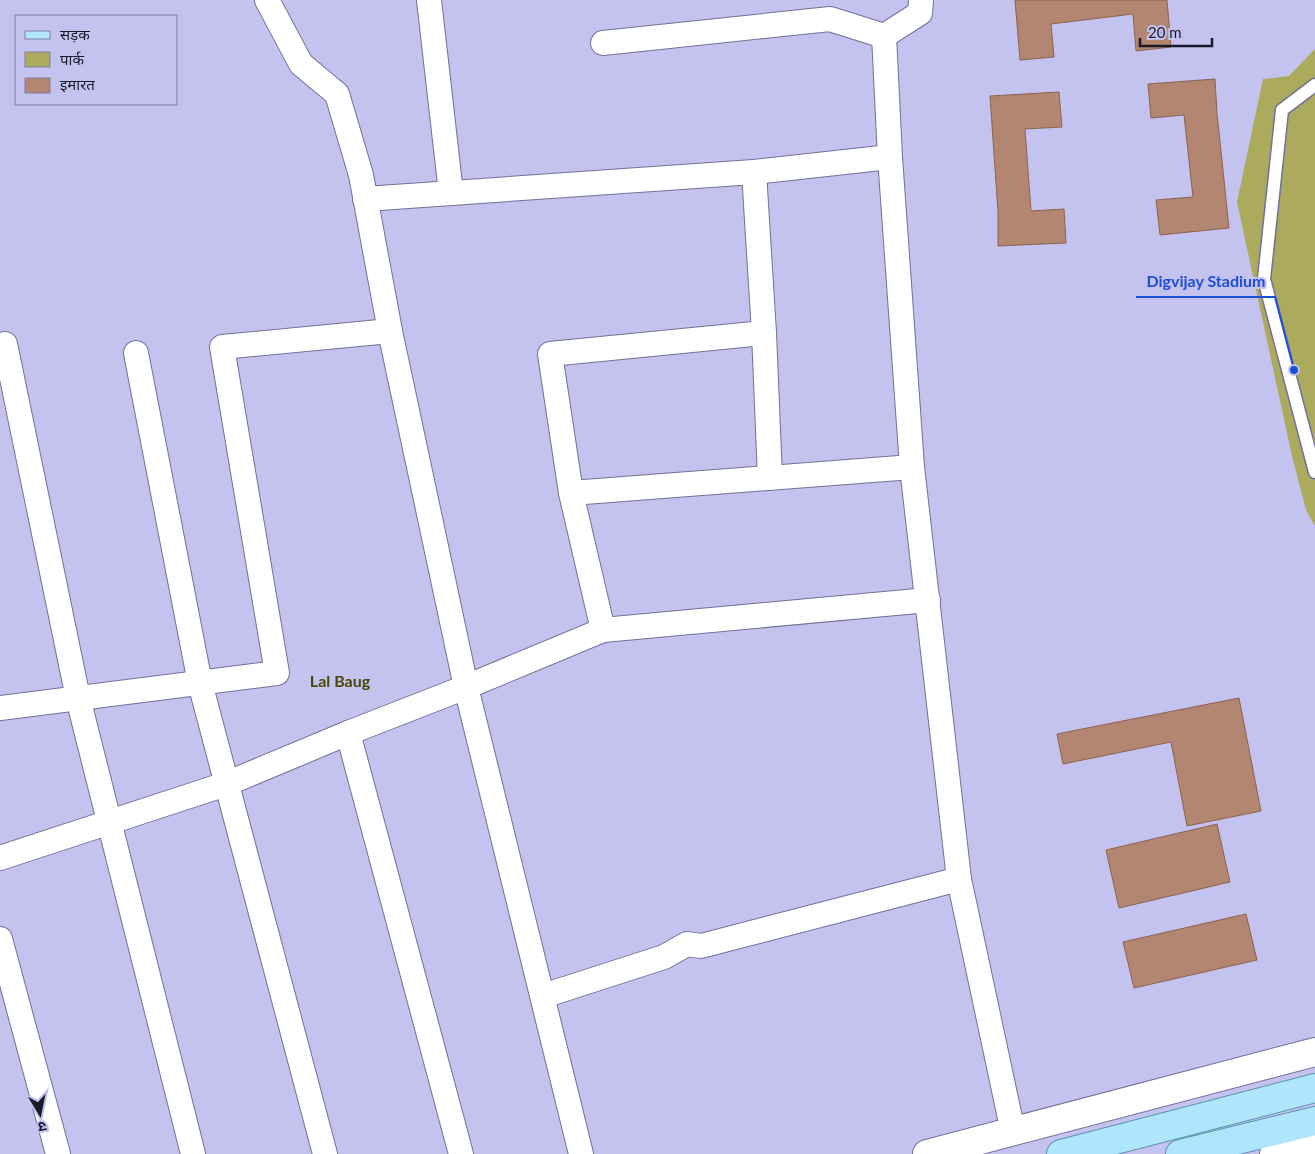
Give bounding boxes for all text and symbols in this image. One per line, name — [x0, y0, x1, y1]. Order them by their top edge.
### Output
legend — [15, 15, 178, 105]
scale bar — [1140, 15, 1212, 47]
text: 20 m — [1148, 23, 1182, 41]
text: सड़क — [60, 25, 90, 43]
text: पार्क — [60, 50, 84, 68]
text: इमारत — [60, 75, 95, 93]
callout: Digvijay Stadium — [1136, 266, 1275, 297]
text: Digvijay Stadium — [1147, 271, 1266, 290]
district label: Lal Baug — [310, 671, 371, 690]
north arrow — [15, 1089, 65, 1139]
text: उ — [36, 1118, 48, 1137]

